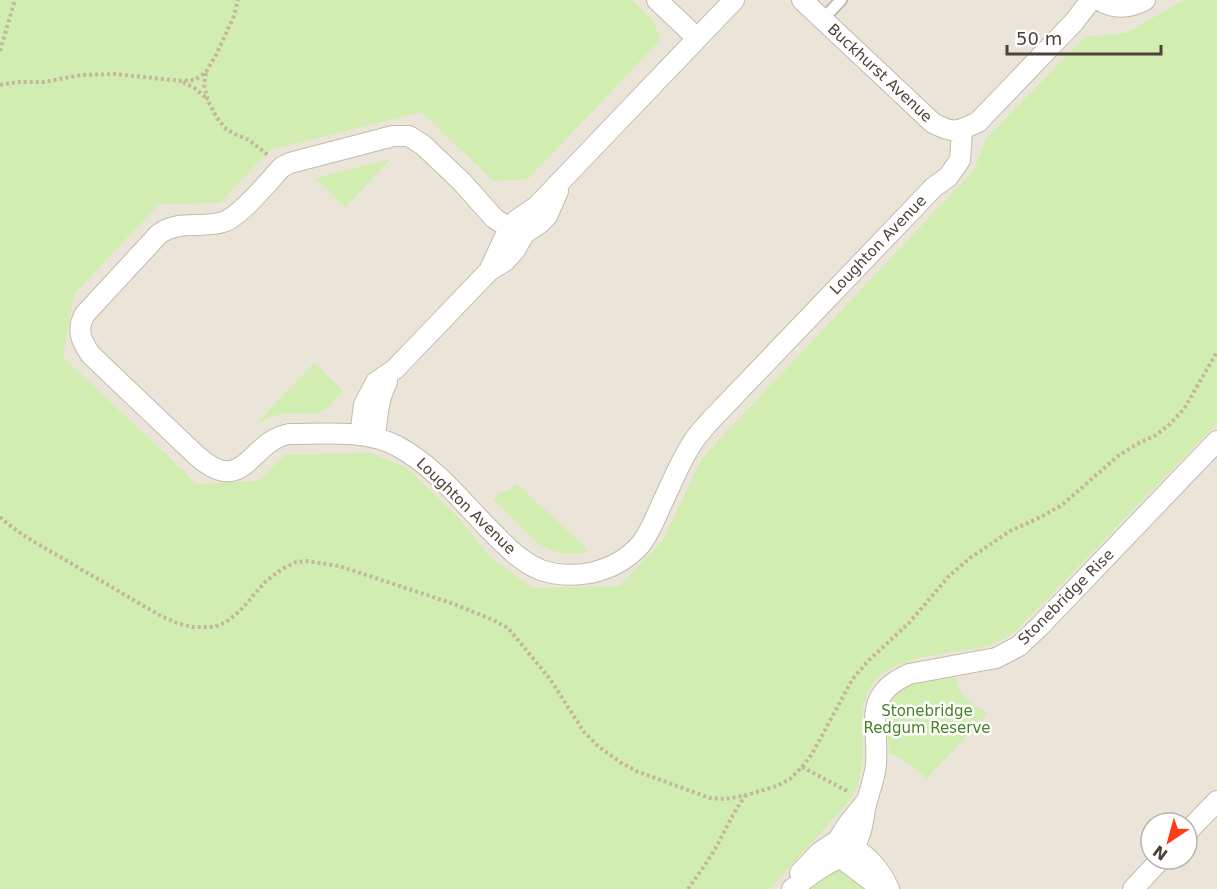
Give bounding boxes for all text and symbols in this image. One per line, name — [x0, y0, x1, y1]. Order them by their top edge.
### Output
scale bar — [1007, 18, 1162, 56]
street label: Buckhurst Avenue — [824, 20, 936, 126]
text: 50 m — [1016, 28, 1062, 49]
street label: Loughton Avenue — [826, 192, 930, 298]
street label: Loughton Avenue — [413, 454, 519, 558]
street label: Stonebridge Rise — [1014, 545, 1118, 649]
park label: Stonebridge Redgum Reserve — [863, 702, 991, 737]
north arrow — [1139, 811, 1199, 871]
text: N — [1149, 841, 1171, 864]

